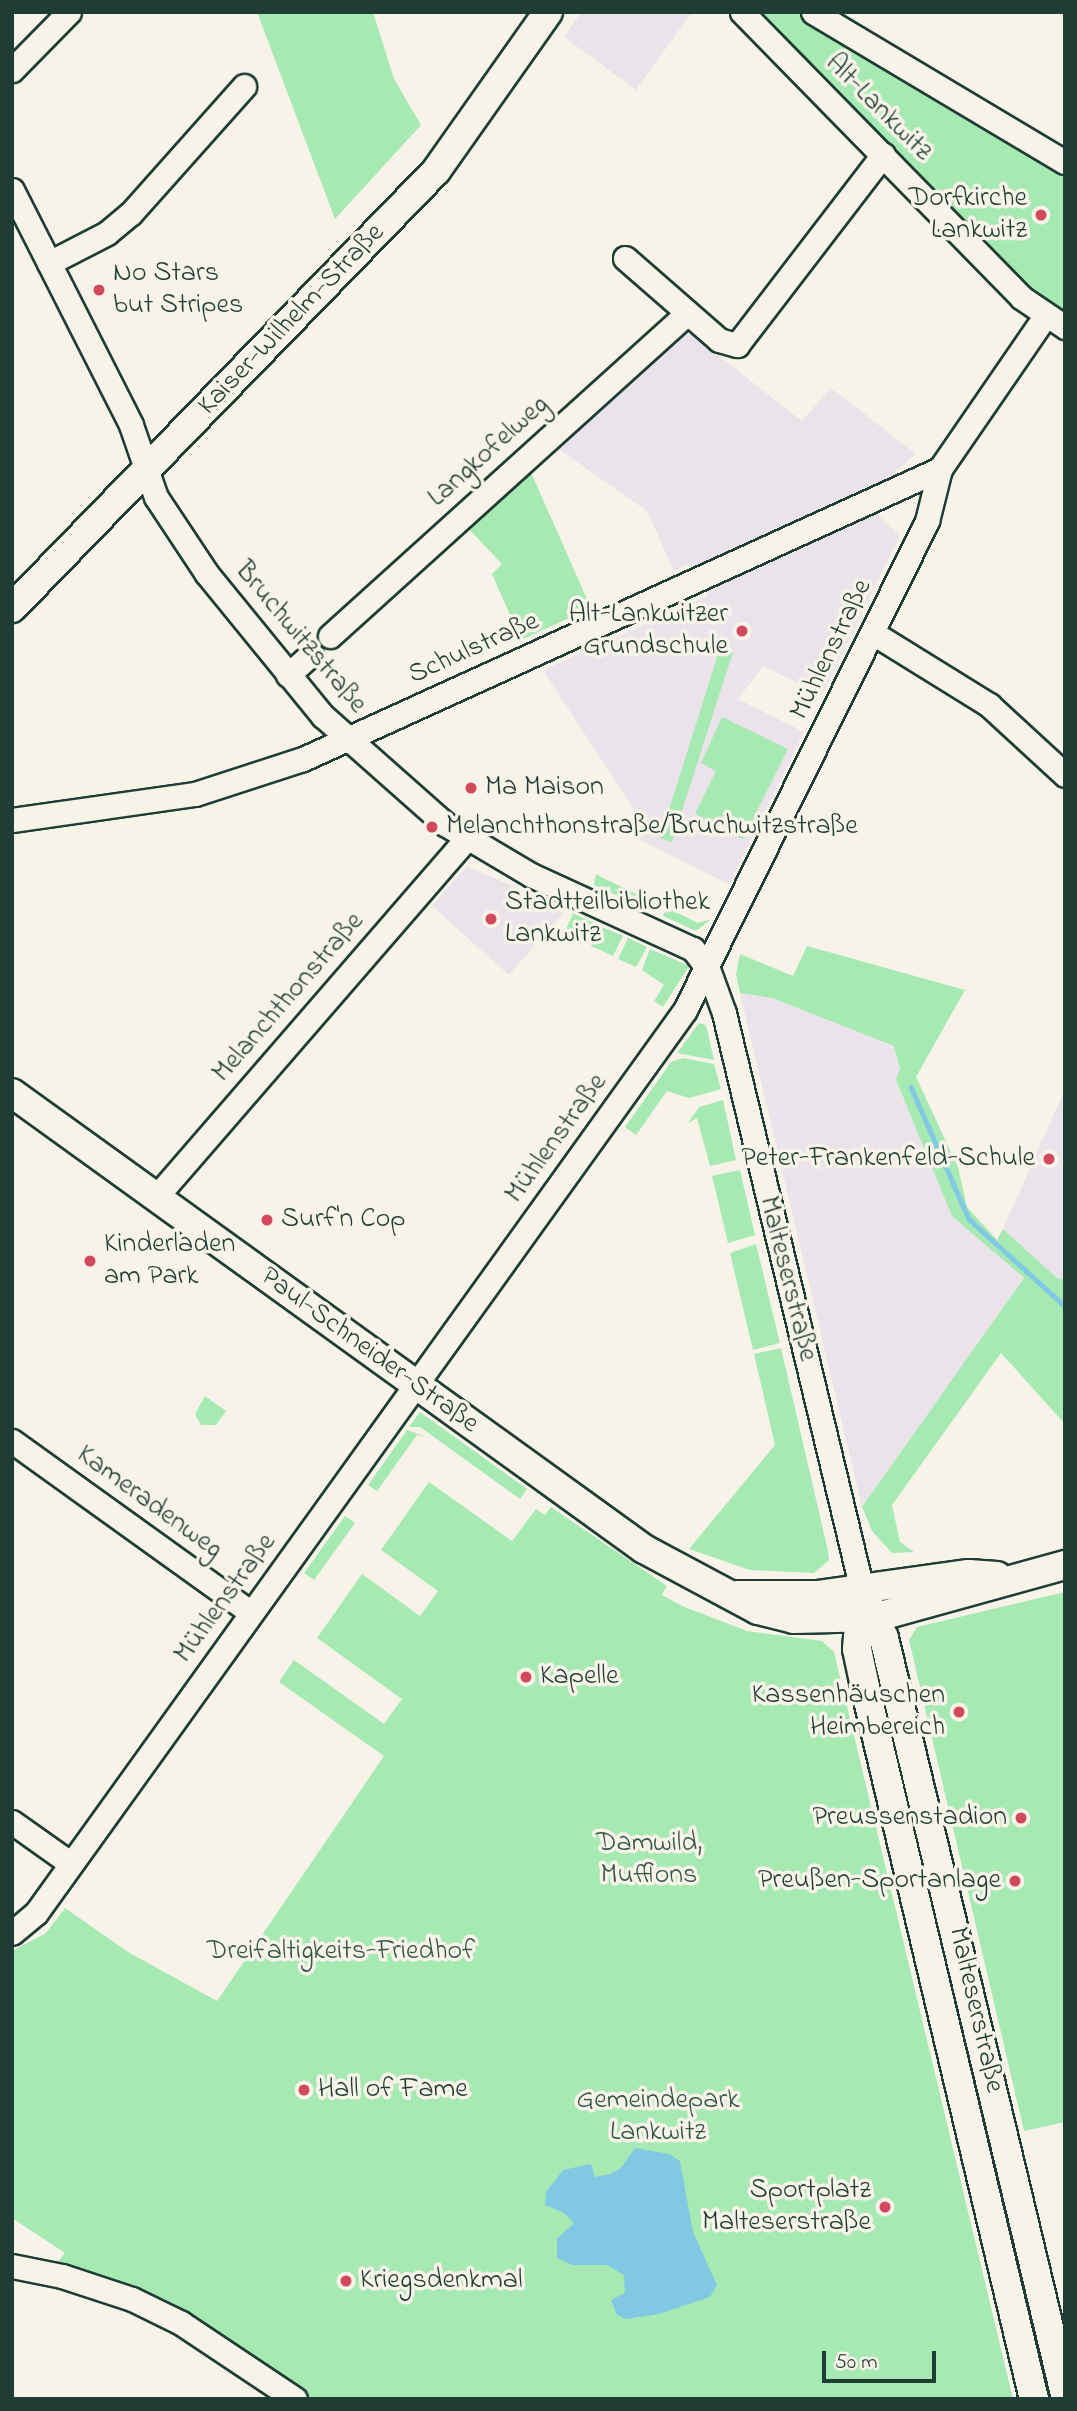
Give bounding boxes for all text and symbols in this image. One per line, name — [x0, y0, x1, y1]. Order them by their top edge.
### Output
street label: Alt-Lankwitz — [817, 47, 939, 169]
place label: Dorfkirche Lankwitz — [909, 182, 1027, 248]
marker: Dorfkirche Lankwitz — [1033, 207, 1049, 223]
street label: Kaiser-Wilhelm-Straße — [192, 217, 392, 423]
place label: No Stars but Stripes — [113, 257, 243, 323]
marker: No Stars but Stripes — [91, 282, 107, 298]
street label: Langkofelweg — [422, 389, 556, 515]
street label: Bruchwitzstraße — [227, 555, 373, 721]
street label: Mühlenstraße — [784, 574, 880, 726]
place label: Alt-Lankwitzer Grundschule — [569, 598, 728, 664]
street label: Schulstraße — [404, 605, 544, 693]
marker: Alt-Lankwitzer Grundschule — [734, 623, 750, 639]
place label: Ma Maison — [485, 771, 604, 805]
marker: Ma Maison — [463, 780, 479, 796]
place label: Melanchthonstraße/Bruchwitzstraße — [446, 810, 858, 844]
marker: Melanchthonstraße/Bruchwitzstraße — [424, 819, 440, 835]
place label: Stadtteilbibliothek Lankwitz — [505, 886, 710, 952]
street label: Melanchthonstraße — [206, 906, 372, 1090]
marker: Stadtteilbibliothek Lankwitz — [483, 911, 499, 927]
street label: Mühlenstraße — [499, 1068, 615, 1210]
place label: Peter-Frankenfeld-Schule — [741, 1142, 1035, 1176]
marker: Peter-Frankenfeld-Schule — [1041, 1151, 1057, 1167]
street label: Malteserstraße — [750, 1193, 824, 1365]
place label: Surf'n Cop — [281, 1203, 405, 1237]
marker: Surf'n Cop — [259, 1212, 275, 1228]
place label: Kinderladen am Park — [104, 1228, 235, 1294]
marker: Kinderladen am Park — [82, 1253, 98, 1269]
street label: Paul-Schneider-Straße — [253, 1260, 485, 1442]
street label: Kameradenweg — [69, 1439, 229, 1567]
street label: Mühlenstraße — [168, 1528, 284, 1670]
place label: Kapelle — [540, 1660, 618, 1694]
marker: Kapelle — [518, 1669, 534, 1685]
place label: Kassenhäuschen Heimbereich — [752, 1679, 945, 1745]
marker: Kassenhäuschen Heimbereich — [951, 1704, 967, 1720]
place label: Preussenstadion — [813, 1801, 1007, 1835]
marker: Preussenstadion — [1013, 1810, 1029, 1826]
park label: Damwild, Mufflons — [596, 1827, 702, 1893]
place label: Preußen-Sportanlage — [758, 1864, 1001, 1898]
marker: Preußen-Sportanlage — [1007, 1873, 1023, 1889]
street label: Malteserstraße — [940, 1924, 1010, 2096]
park label: Dreifaltigkeits-Friedhof — [207, 1935, 475, 1969]
place label: Hall of Fame — [318, 2073, 468, 2107]
marker: Hall of Fame — [296, 2082, 312, 2098]
park label: Gemeindepark Lankwitz — [577, 2084, 739, 2150]
place label: Sportplatz Malteserstraße — [702, 2174, 871, 2240]
marker: Sportplatz Malteserstraße — [877, 2199, 893, 2215]
place label: Kriegsdenkmal — [360, 2264, 523, 2298]
marker: Kriegsdenkmal — [338, 2273, 354, 2289]
scale bar — [825, 2338, 939, 2382]
text: 50 m — [835, 2348, 878, 2378]

